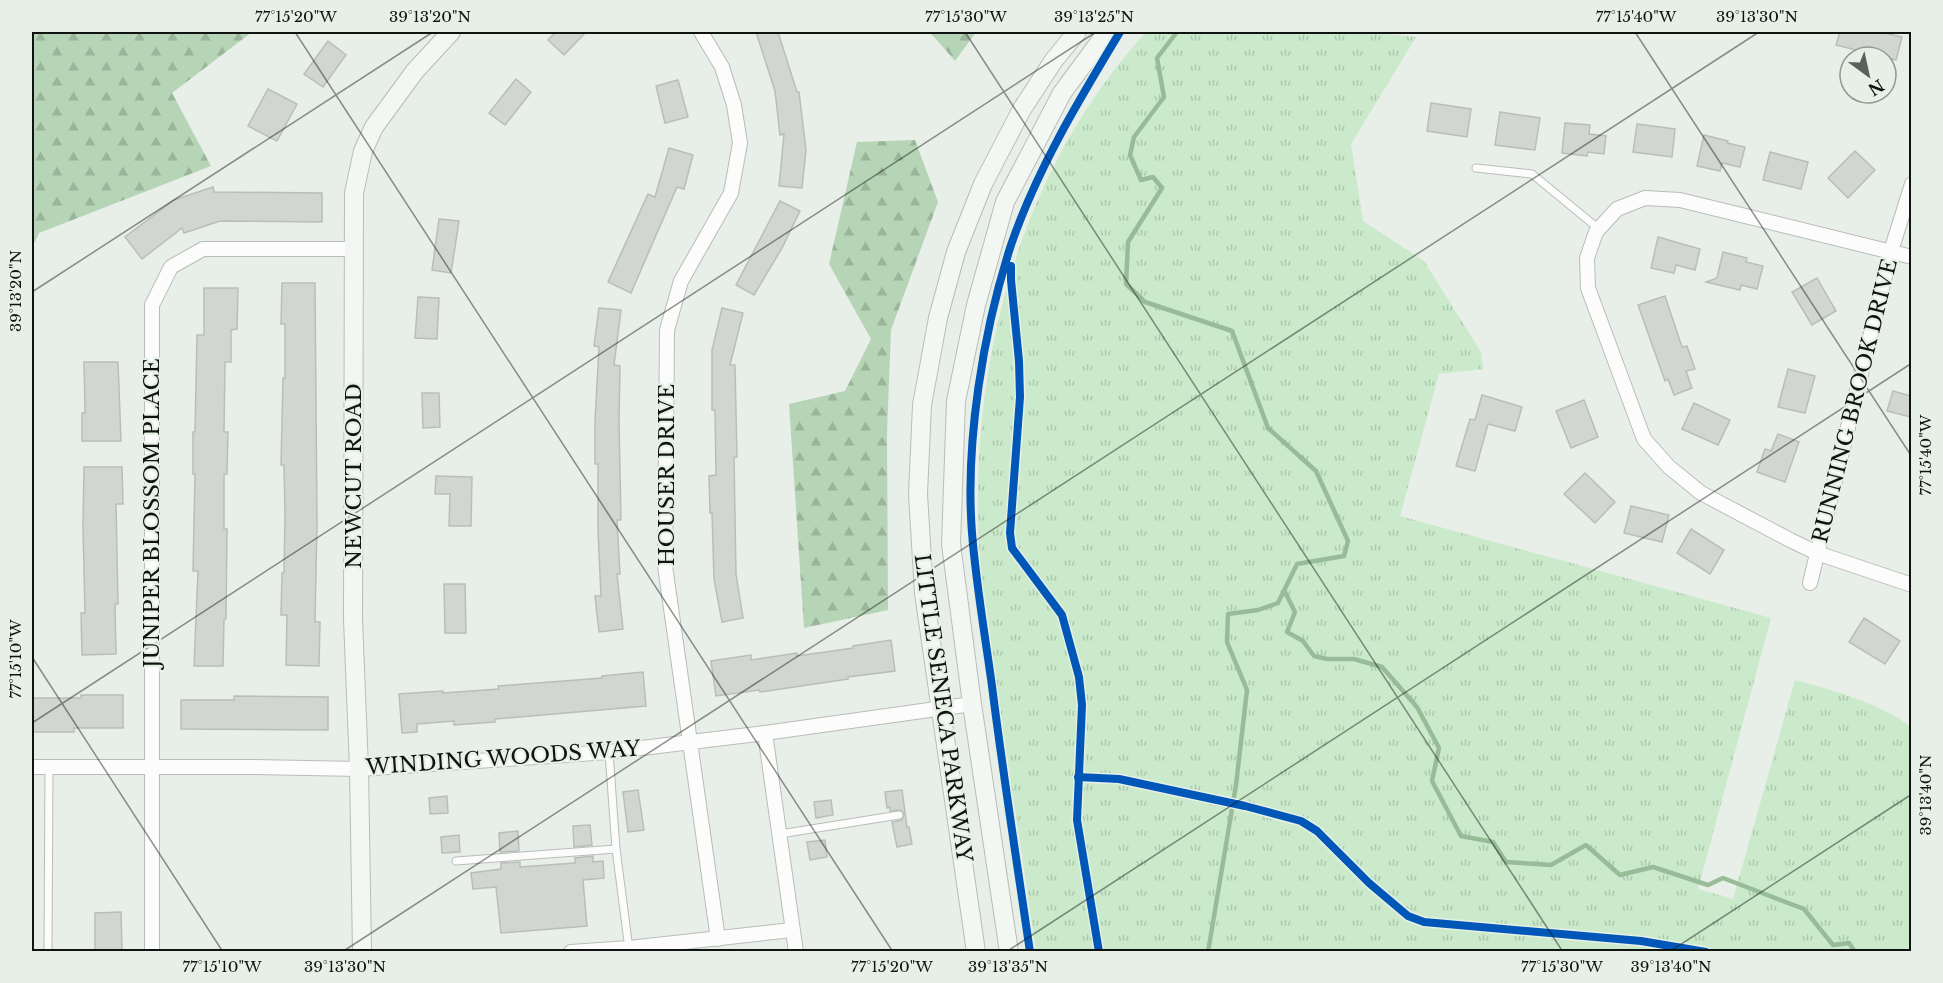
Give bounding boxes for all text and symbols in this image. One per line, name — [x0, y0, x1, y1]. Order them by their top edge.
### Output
text: 77°15'20"W — [255, 7, 337, 26]
text: 39°13'20"N — [389, 7, 471, 26]
text: 77°15'30"W — [925, 7, 1007, 26]
text: 39°13'25"N — [1054, 7, 1134, 26]
text: 77°15'40"W — [1596, 7, 1677, 26]
text: 39°13'30"N — [1716, 7, 1798, 26]
north arrow — [1838, 45, 1898, 105]
text: N — [1864, 75, 1888, 100]
text: 39°13'20"N — [6, 250, 25, 332]
street label: RUNNING BROOK DRIVE — [1807, 256, 1903, 546]
street label: JUNIPER BLOSSOM PLACE — [139, 358, 165, 671]
street label: NEWCUT ROAD — [341, 383, 367, 569]
street label: HOUSER DRIVE — [654, 384, 680, 566]
text: 77°15'40"W — [1916, 414, 1935, 495]
street label: LITTLE SENECA PARKWAY — [908, 552, 978, 864]
text: 77°15'10"W — [6, 619, 25, 699]
street label: WINDING WOODS WAY — [364, 735, 642, 781]
text: 39°13'40"N — [1916, 754, 1935, 836]
text: 77°15'10"W — [182, 957, 262, 976]
text: 39°13'30"N — [304, 957, 386, 976]
text: 77°15'20"W — [851, 957, 933, 976]
text: 39°13'35"N — [968, 957, 1048, 976]
text: 77°15'30"W — [1521, 957, 1603, 976]
text: 39°13'40"N — [1630, 957, 1712, 976]

